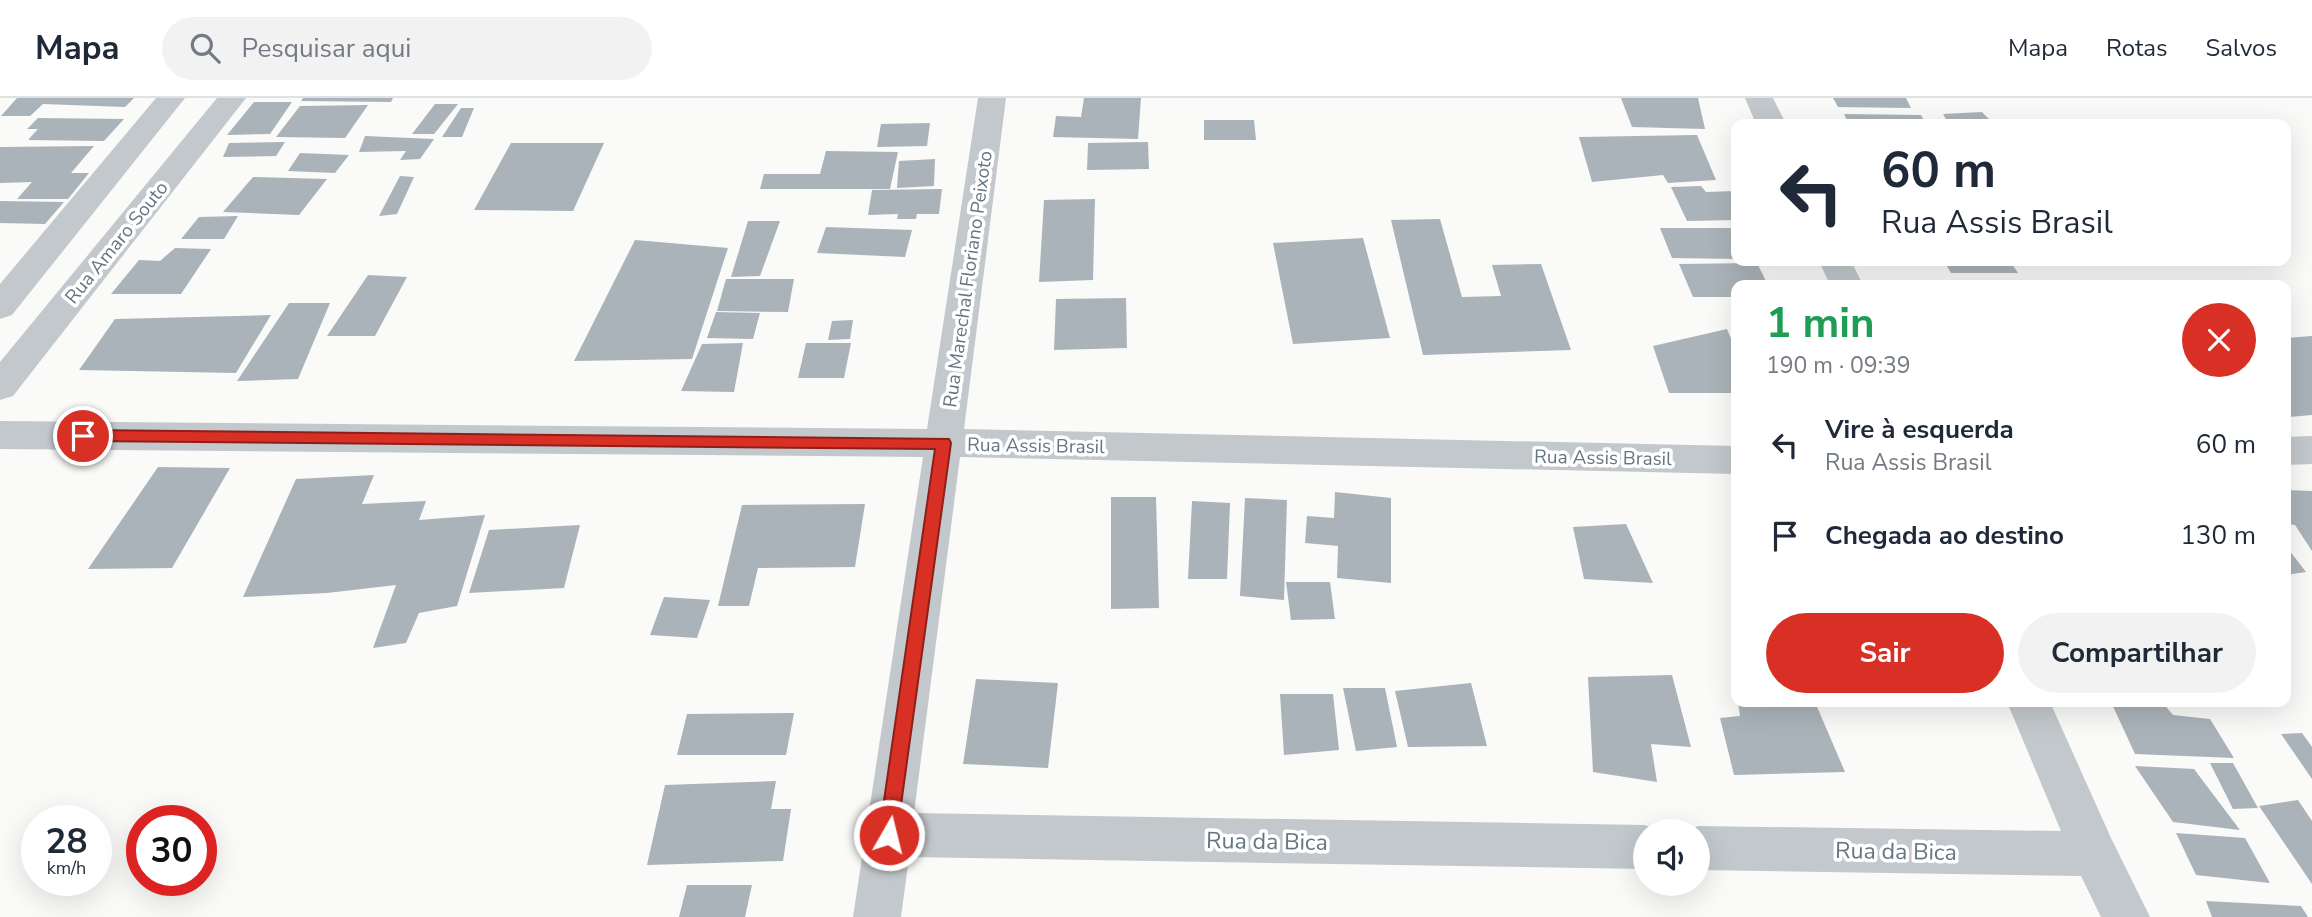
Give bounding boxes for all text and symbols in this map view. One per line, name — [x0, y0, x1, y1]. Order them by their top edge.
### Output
search box — [162, 17, 652, 80]
text: Mapa — [35, 26, 120, 71]
icon: search — [186, 29, 224, 67]
text: Pesquisar aqui — [242, 31, 411, 66]
text: Mapa — [2008, 32, 2068, 64]
text: Rotas — [2106, 32, 2168, 64]
text: Salvos — [2206, 32, 2277, 64]
text: 60 m — [1881, 137, 1996, 204]
icon: left — [1766, 147, 1857, 238]
street label: Rua Marechal Floriano Peixoto — [937, 149, 999, 409]
street label: Rua Amaro Souto — [59, 176, 174, 309]
text: Rua Assis Brasil — [1881, 201, 2113, 244]
text: 1 min — [1766, 295, 1875, 352]
button: close — [2182, 303, 2256, 377]
text: 190 m · 09:39 — [1766, 350, 1911, 381]
pin — [53, 406, 113, 466]
text: Vire à esquerda — [1825, 412, 2014, 447]
icon: arrive — [64, 417, 102, 455]
icon: left — [1766, 426, 1804, 464]
text: 60 m — [2196, 427, 2256, 462]
street label: Rua Assis Brasil — [967, 432, 1105, 460]
street label: Rua Assis Brasil — [1534, 444, 1672, 472]
text: Rua Assis Brasil — [1825, 447, 1992, 478]
icon: arrive — [1766, 517, 1804, 555]
text: Chegada ao destino — [1825, 518, 2064, 553]
text: 130 m — [2180, 518, 2256, 553]
button: Sair — [1766, 613, 2004, 693]
button: Compartilhar — [2018, 613, 2256, 693]
position arrow — [852, 798, 926, 872]
speed limit sign: 30 — [126, 805, 217, 896]
text: 28 — [45, 818, 88, 865]
map controls — [1633, 819, 1710, 896]
button: sound — [1633, 819, 1710, 896]
street label: Rua da Bica — [1206, 825, 1328, 858]
street label: Rua da Bica — [1835, 835, 1957, 868]
text: km/h — [47, 856, 86, 880]

